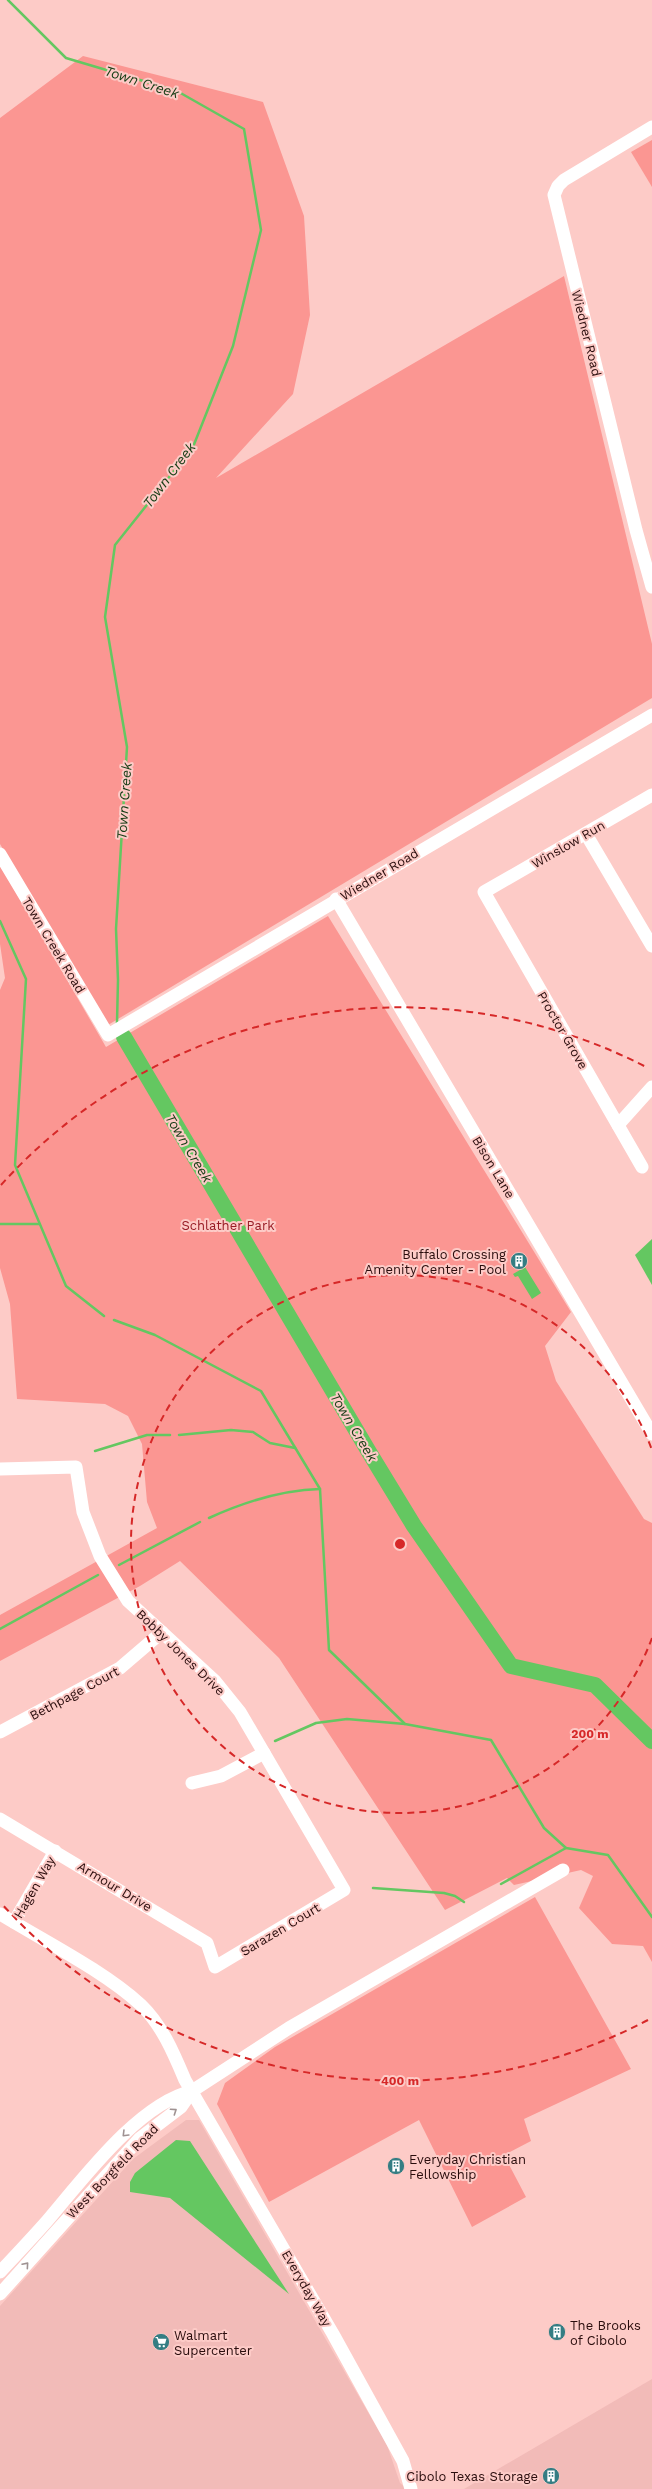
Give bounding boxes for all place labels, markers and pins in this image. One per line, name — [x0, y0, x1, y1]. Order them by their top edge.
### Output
place label: Buffalo Crossing Amenity Center - Pool — [365, 1247, 506, 1277]
building icon: Buffalo Crossing Amenity Center - Pool — [509, 1251, 529, 1271]
centre of rings — [393, 1537, 407, 1551]
place label: Everyday Christian Fellowship — [409, 2152, 526, 2182]
building icon: Everyday Christian Fellowship — [386, 2156, 406, 2176]
place label: The Brooks of Cibolo — [570, 2318, 641, 2348]
building icon: The Brooks of Cibolo — [547, 2322, 567, 2342]
place label: Walmart Supercenter — [174, 2328, 252, 2358]
supermarket icon: Walmart Supercenter — [151, 2332, 171, 2352]
building icon: Cibolo Texas Storage — [541, 2466, 561, 2486]
place label: Cibolo Texas Storage — [406, 2469, 538, 2484]

